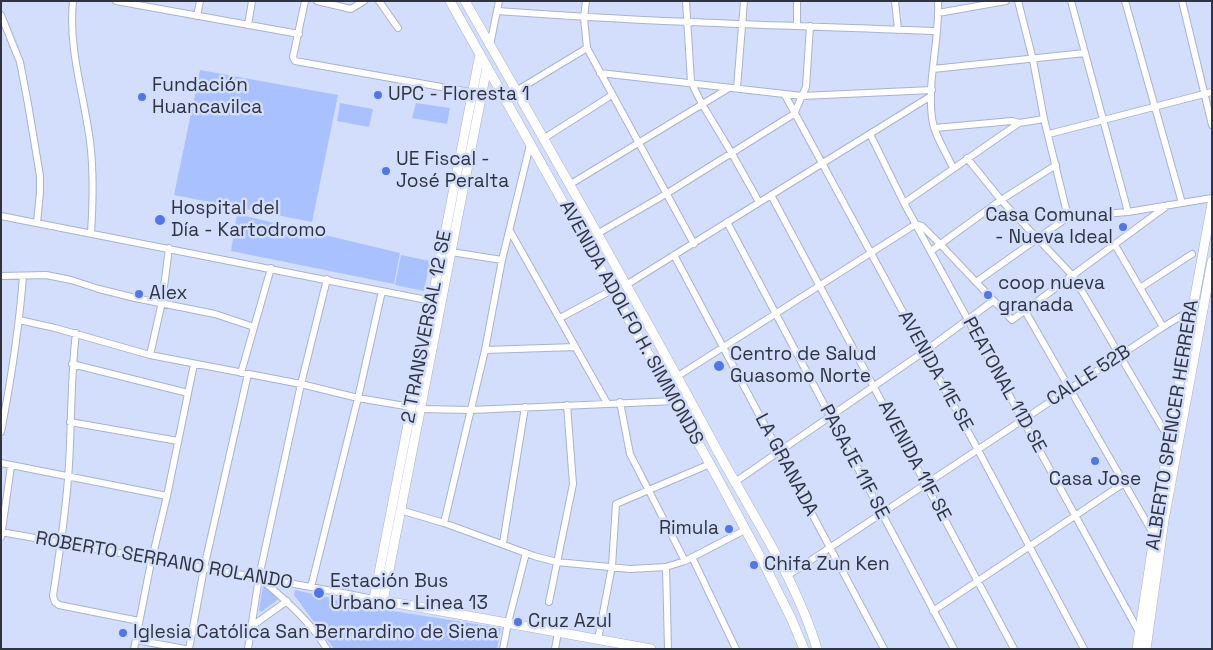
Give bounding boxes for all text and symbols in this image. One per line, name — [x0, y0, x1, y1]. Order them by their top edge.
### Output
place label: Fundación Huancavilca — [152, 75, 262, 119]
place label: UPC - Floresta 1 — [388, 84, 530, 106]
marker: UPC - Floresta 1 — [372, 89, 384, 101]
marker: Fundación Huancavilca — [136, 91, 148, 103]
place label: UE Fiscal - José Peralta — [396, 149, 509, 193]
marker: UE Fiscal - José Peralta — [380, 165, 392, 177]
street label: AVENIDA ADOLFO H. SIMMONDS — [554, 197, 708, 449]
place label: Hospital del Día - Kartodromo — [171, 198, 326, 242]
place label: Casa Comunal - Nueva Ideal — [985, 205, 1113, 249]
marker: Hospital del Día - Kartodromo — [153, 213, 167, 227]
marker: Casa Comunal - Nueva Ideal — [1117, 221, 1129, 233]
street label: 2 TRANSVERSAL 12 SE — [397, 229, 457, 425]
place label: coop nueva granada — [998, 273, 1105, 317]
place label: Alex — [149, 283, 188, 305]
marker: Alex — [133, 288, 145, 300]
marker: coop nueva granada — [982, 289, 994, 301]
street label: ALBERTO SPENCER HERRERA — [1142, 298, 1204, 552]
street label: AVENIDA 11E SE — [893, 307, 977, 435]
street label: PEATONAL 11D SE — [957, 313, 1051, 457]
street label: CALLE 52B — [1043, 340, 1135, 412]
place label: Centro de Salud Guasomo Norte — [730, 344, 876, 388]
marker: Centro de Salud Guasomo Norte — [712, 359, 726, 373]
street label: AVENIDA 11F SE — [873, 397, 955, 525]
street label: PASAJE 11F SE — [814, 401, 894, 523]
street label: LA GRANADA — [749, 410, 823, 520]
marker: Casa Jose — [1089, 455, 1101, 467]
place label: Casa Jose — [1049, 469, 1141, 491]
place label: Rimula — [659, 518, 719, 540]
marker: Rimula — [723, 523, 735, 535]
street label: ROBERTO SERRANO ROLANDO — [34, 527, 294, 595]
place label: Chifa Zun Ken — [764, 554, 890, 576]
marker: Chifa Zun Ken — [748, 559, 760, 571]
place label: Estación Bus Urbano - Linea 13 — [330, 571, 488, 615]
marker: Estación Bus Urbano - Linea 13 — [312, 586, 326, 600]
place label: Cruz Azul — [528, 611, 612, 633]
marker: Cruz Azul — [512, 616, 524, 628]
place label: Iglesia Católica San Bernardino de Siena — [133, 622, 498, 644]
marker: Iglesia Católica San Bernardino de Siena — [117, 627, 129, 639]

